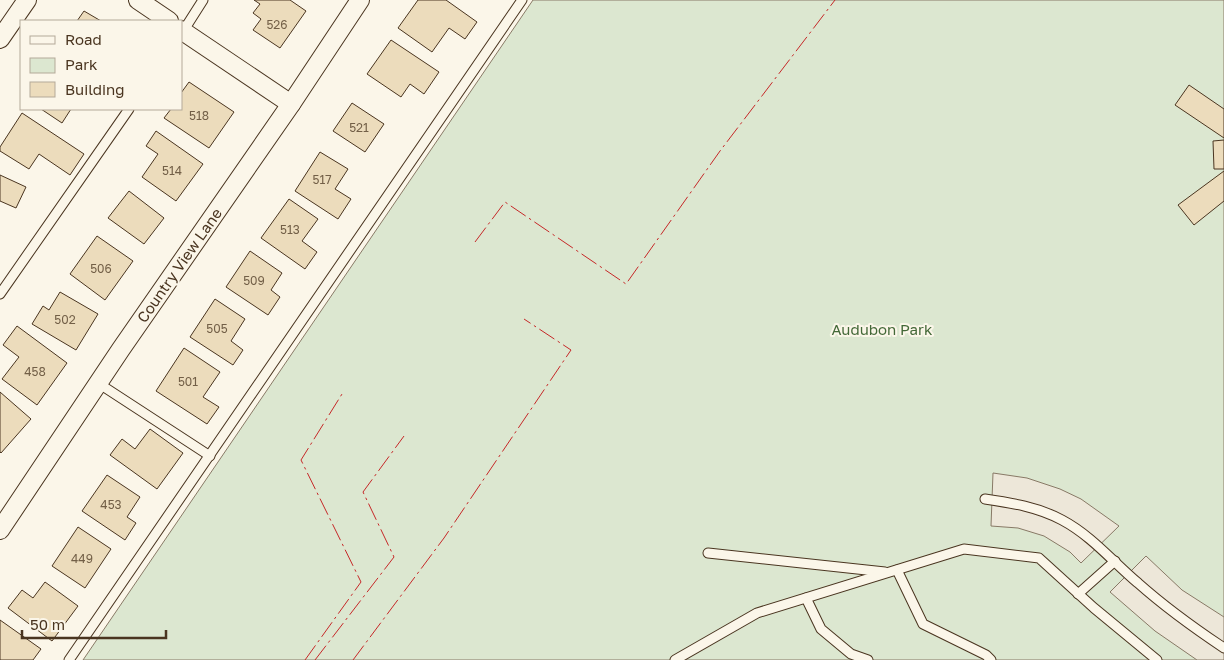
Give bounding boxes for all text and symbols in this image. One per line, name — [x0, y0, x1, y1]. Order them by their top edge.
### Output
house number: 526 — [266, 17, 288, 32]
legend — [20, 20, 182, 110]
text: Road — [65, 30, 102, 48]
text: Park — [65, 55, 98, 73]
text: Building — [65, 80, 125, 98]
house number: 518 — [189, 108, 209, 123]
house number: 521 — [349, 120, 369, 135]
house number: 514 — [162, 163, 182, 178]
house number: 517 — [312, 172, 332, 187]
street label: Country View Lane — [133, 204, 225, 326]
house number: 513 — [280, 222, 300, 237]
house number: 506 — [90, 261, 112, 276]
house number: 509 — [243, 273, 265, 288]
house number: 502 — [54, 312, 76, 327]
park label: Audubon Park — [832, 320, 933, 338]
house number: 505 — [206, 321, 228, 336]
house number: 458 — [24, 364, 46, 379]
house number: 501 — [178, 374, 198, 389]
house number: 453 — [100, 497, 122, 512]
house number: 449 — [71, 551, 93, 566]
scale bar — [22, 608, 166, 640]
text: 50 m — [30, 615, 65, 633]

